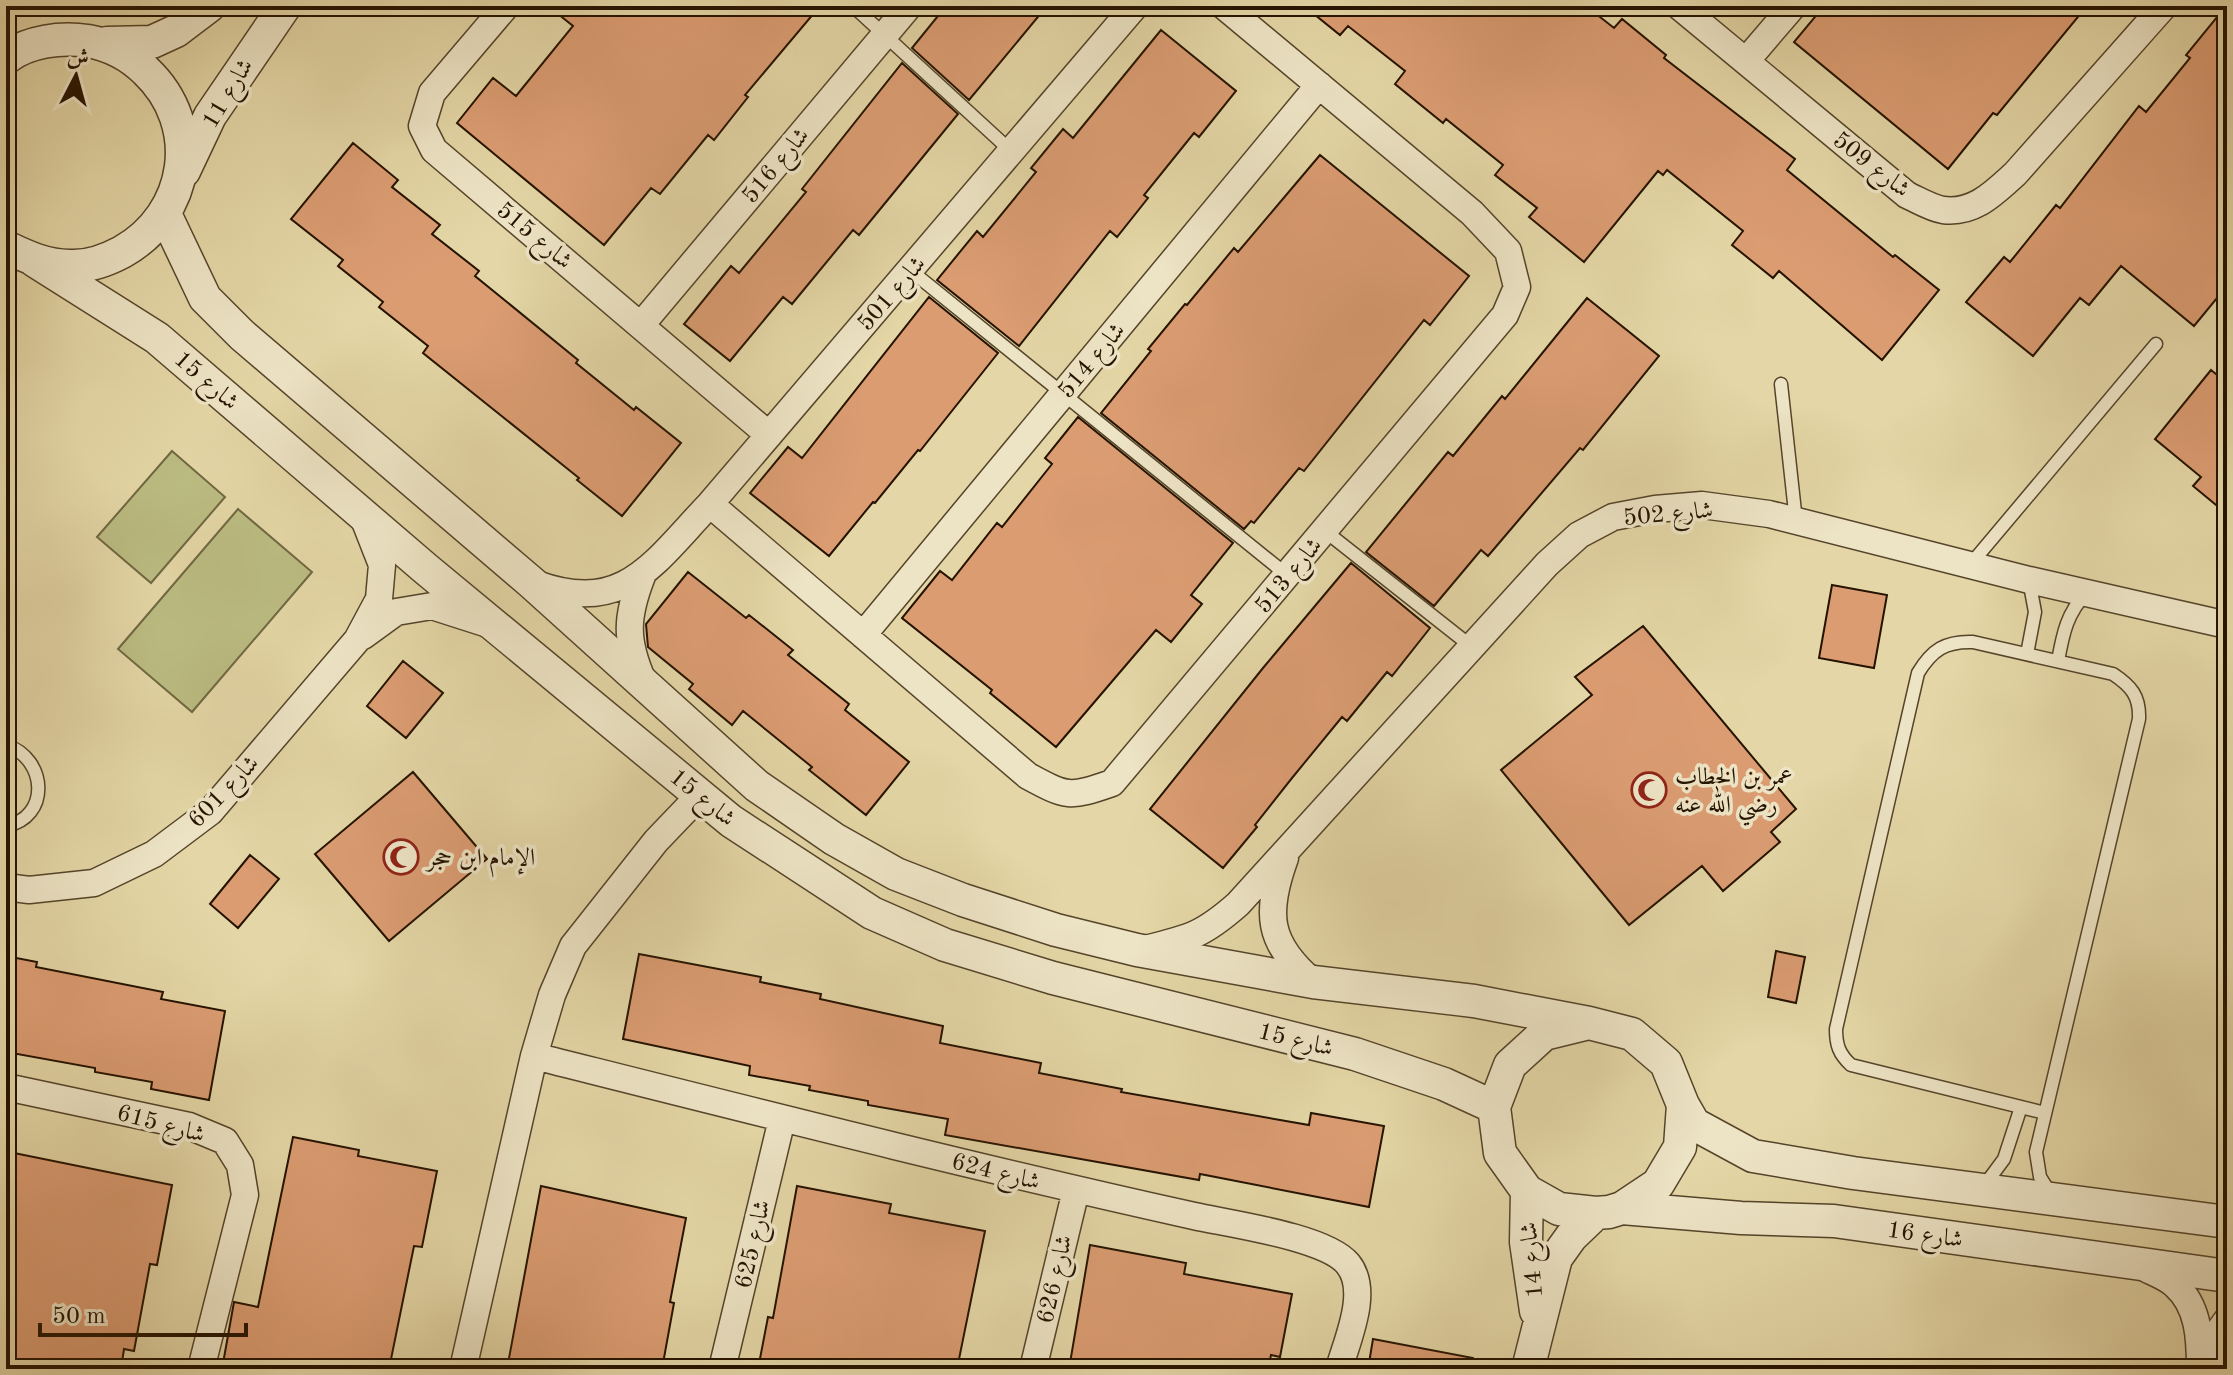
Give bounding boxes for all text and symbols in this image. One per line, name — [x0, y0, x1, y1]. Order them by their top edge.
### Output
north arrow — [36, 36, 116, 116]
text: ش — [66, 46, 90, 70]
street label: شارع 11 — [199, 55, 264, 136]
street label: شارع 516 — [738, 124, 819, 212]
street label: شارع 509 — [1824, 128, 1914, 208]
street label: شارع 515 — [488, 198, 576, 279]
street label: شارع 501 — [854, 252, 936, 340]
street label: شارع 514 — [1054, 319, 1135, 407]
street label: شارع 15 — [165, 347, 242, 420]
street label: شارع 502 — [1622, 499, 1715, 537]
street label: شارع 513 — [1251, 534, 1332, 622]
street label: شارع 601 — [184, 752, 269, 837]
street label: شارع 15 — [661, 765, 739, 837]
place label: عمر بن الخطاب رضي الله عنه — [1675, 766, 1793, 826]
mosque icon: عمر بن الخطاب رضي الله عنه — [1630, 771, 1668, 809]
mosque icon: الإمام ابن حجر — [382, 838, 420, 876]
place label: الإمام ابن حجر — [424, 847, 535, 878]
street label: شارع 15 — [1254, 1020, 1335, 1068]
street label: شارع 615 — [112, 1102, 207, 1154]
street label: شارع 624 — [947, 1150, 1042, 1201]
street label: شارع 625 — [732, 1198, 782, 1292]
street label: شارع 16 — [1884, 1219, 1964, 1259]
street label: شارع 14 — [1518, 1220, 1554, 1299]
street label: شارع 626 — [1034, 1233, 1084, 1327]
scale bar — [40, 1287, 246, 1337]
text: 50 m — [52, 1305, 106, 1329]

